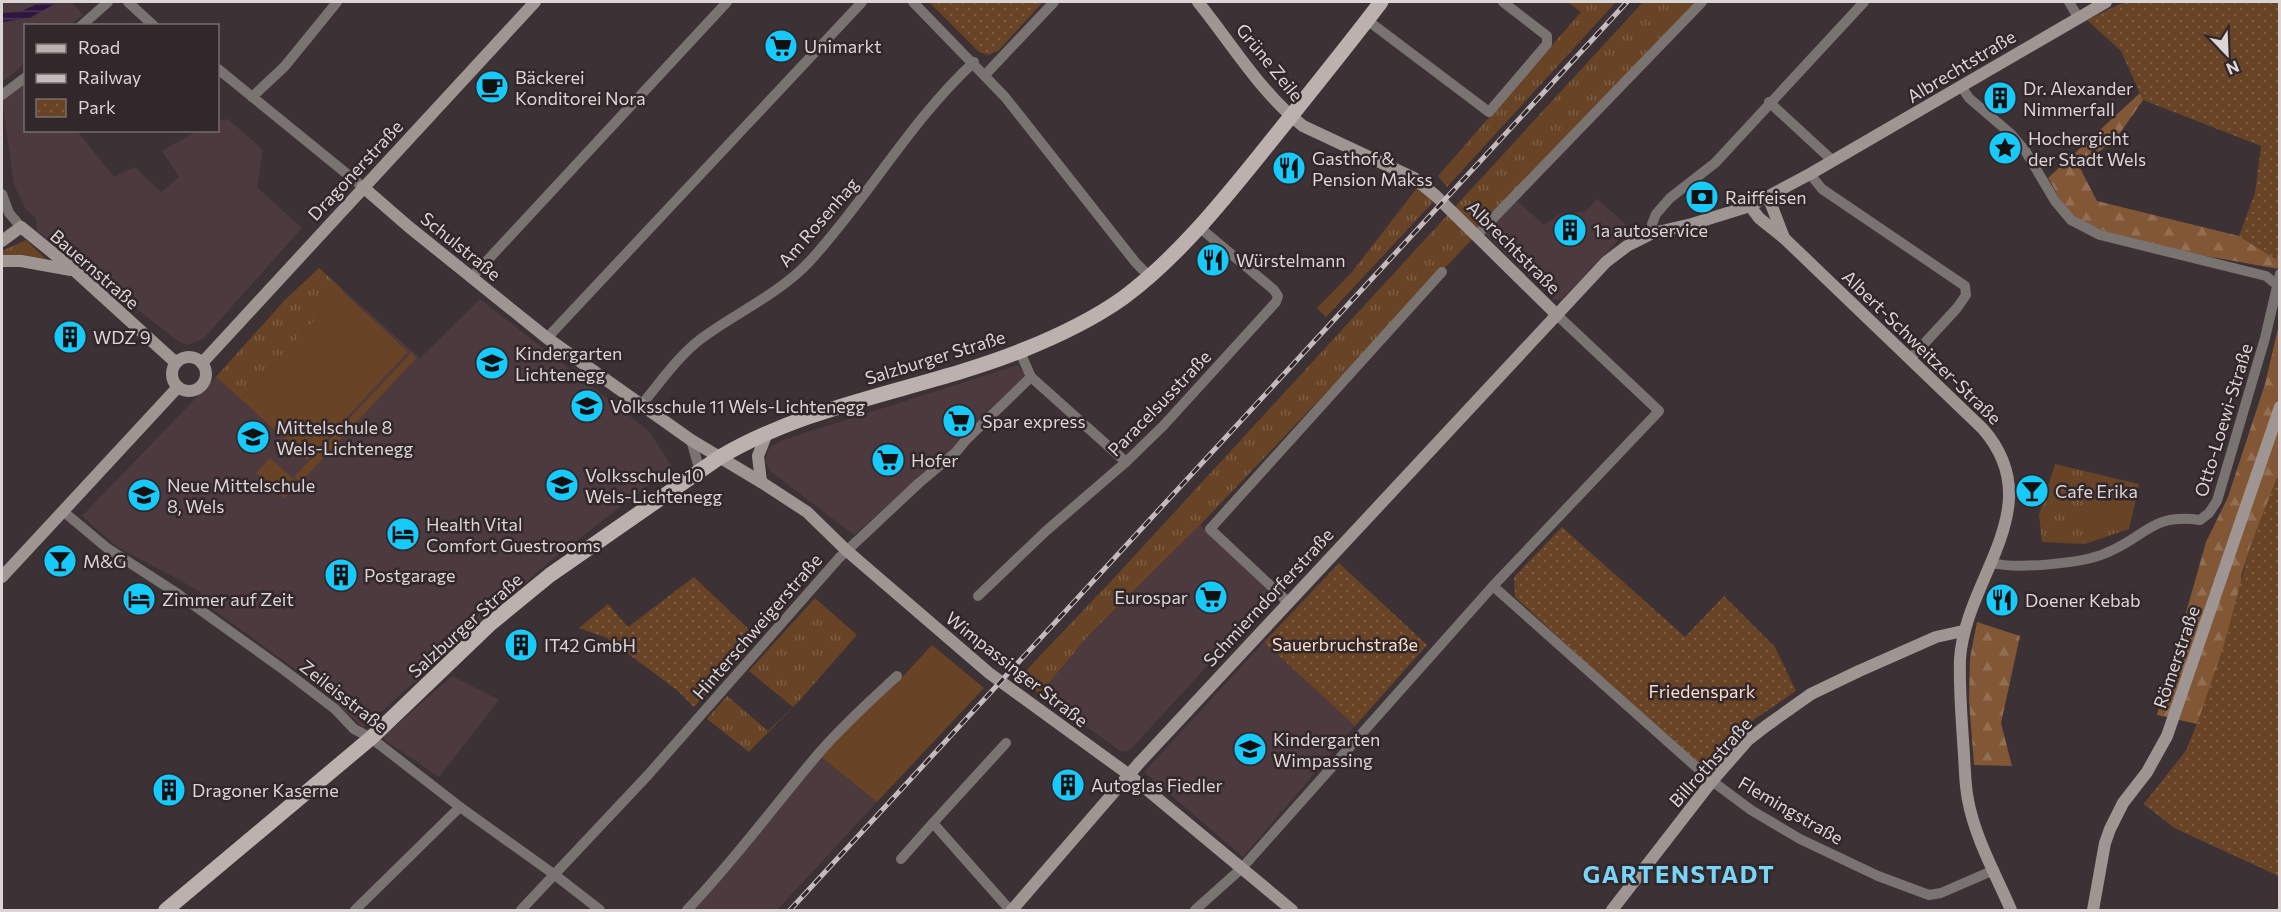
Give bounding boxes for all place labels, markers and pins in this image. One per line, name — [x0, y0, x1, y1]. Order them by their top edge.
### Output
supermarket icon: Unimarkt — [763, 28, 799, 64]
place label: Unimarkt — [804, 35, 882, 57]
place label: Bäckerei Konditorei Nora — [515, 66, 646, 109]
cafe icon: Bäckerei Konditorei Nora — [474, 69, 510, 105]
place label: Dr. Alexander Nimmerfall — [2023, 77, 2133, 120]
building icon: Dr. Alexander Nimmerfall — [1982, 80, 2018, 116]
place label: Hochergicht der Stadt Wels — [2028, 127, 2146, 170]
place icon: Hochergicht der Stadt Wels — [1987, 130, 2023, 166]
place label: Gasthof & Pension Makss — [1312, 147, 1433, 190]
restaurant icon: Gasthof & Pension Makss — [1271, 150, 1307, 186]
bank icon: Raiffeisen — [1684, 179, 1720, 215]
place label: Raiffeisen — [1725, 186, 1807, 208]
building icon: 1a autoservice — [1552, 212, 1588, 248]
place label: 1a autoservice — [1593, 219, 1708, 241]
restaurant icon: Würstelmann — [1195, 242, 1231, 278]
place label: Würstelmann — [1236, 249, 1346, 271]
building icon: WDZ 9 — [52, 319, 88, 355]
place label: WDZ 9 — [93, 326, 151, 348]
place label: Kindergarten Lichtenegg — [515, 342, 622, 385]
school or university icon: Kindergarten Lichtenegg — [474, 345, 510, 381]
school or university icon: Volksschule 11 Wels-Lichtenegg — [569, 388, 605, 424]
place label: Volksschule 11 Wels-Lichtenegg — [610, 395, 866, 417]
supermarket icon: Spar express — [941, 403, 977, 439]
place label: Spar express — [982, 410, 1086, 432]
place label: Mittelschule 8 Wels-Lichtenegg — [276, 416, 413, 459]
school or university icon: Mittelschule 8 Wels-Lichtenegg — [235, 419, 271, 455]
supermarket icon: Hofer — [870, 442, 906, 478]
place label: Hofer — [911, 449, 958, 471]
place label: Volksschule 10 Wels-Lichtenegg — [585, 464, 722, 507]
school or university icon: Volksschule 10 Wels-Lichtenegg — [544, 467, 580, 503]
bar icon: Cafe Erika — [2014, 473, 2050, 509]
place label: Neue Mittelschule 8, Wels — [167, 474, 315, 517]
school or university icon: Neue Mittelschule 8, Wels — [126, 477, 162, 513]
place label: Cafe Erika — [2055, 480, 2138, 502]
place label: Health Vital Comfort Guestrooms — [426, 513, 601, 556]
hotel icon: Health Vital Comfort Guestrooms — [385, 516, 421, 552]
bar icon: M&G — [42, 543, 78, 579]
place label: M&G — [83, 550, 126, 572]
building icon: Postgarage — [323, 557, 359, 593]
place label: Postgarage — [364, 564, 456, 586]
supermarket icon: Eurospar — [1193, 579, 1229, 615]
hotel icon: Zimmer auf Zeit — [121, 581, 157, 617]
restaurant icon: Doener Kebab — [1984, 582, 2020, 618]
place label: Eurospar — [1114, 586, 1188, 608]
place label: Zimmer auf Zeit — [162, 588, 294, 610]
place label: Doener Kebab — [2025, 589, 2141, 611]
building icon: IT42 GmbH — [503, 627, 539, 663]
place label: IT42 GmbH — [544, 634, 636, 656]
place label: Kindergarten Wimpassing — [1273, 728, 1380, 771]
school or university icon: Kindergarten Wimpassing — [1232, 731, 1268, 767]
building icon: Autoglas Fiedler — [1050, 767, 1086, 803]
building icon: Dragoner Kaserne — [151, 772, 187, 808]
place label: Autoglas Fiedler — [1091, 774, 1223, 796]
place label: Dragoner Kaserne — [192, 779, 339, 801]

